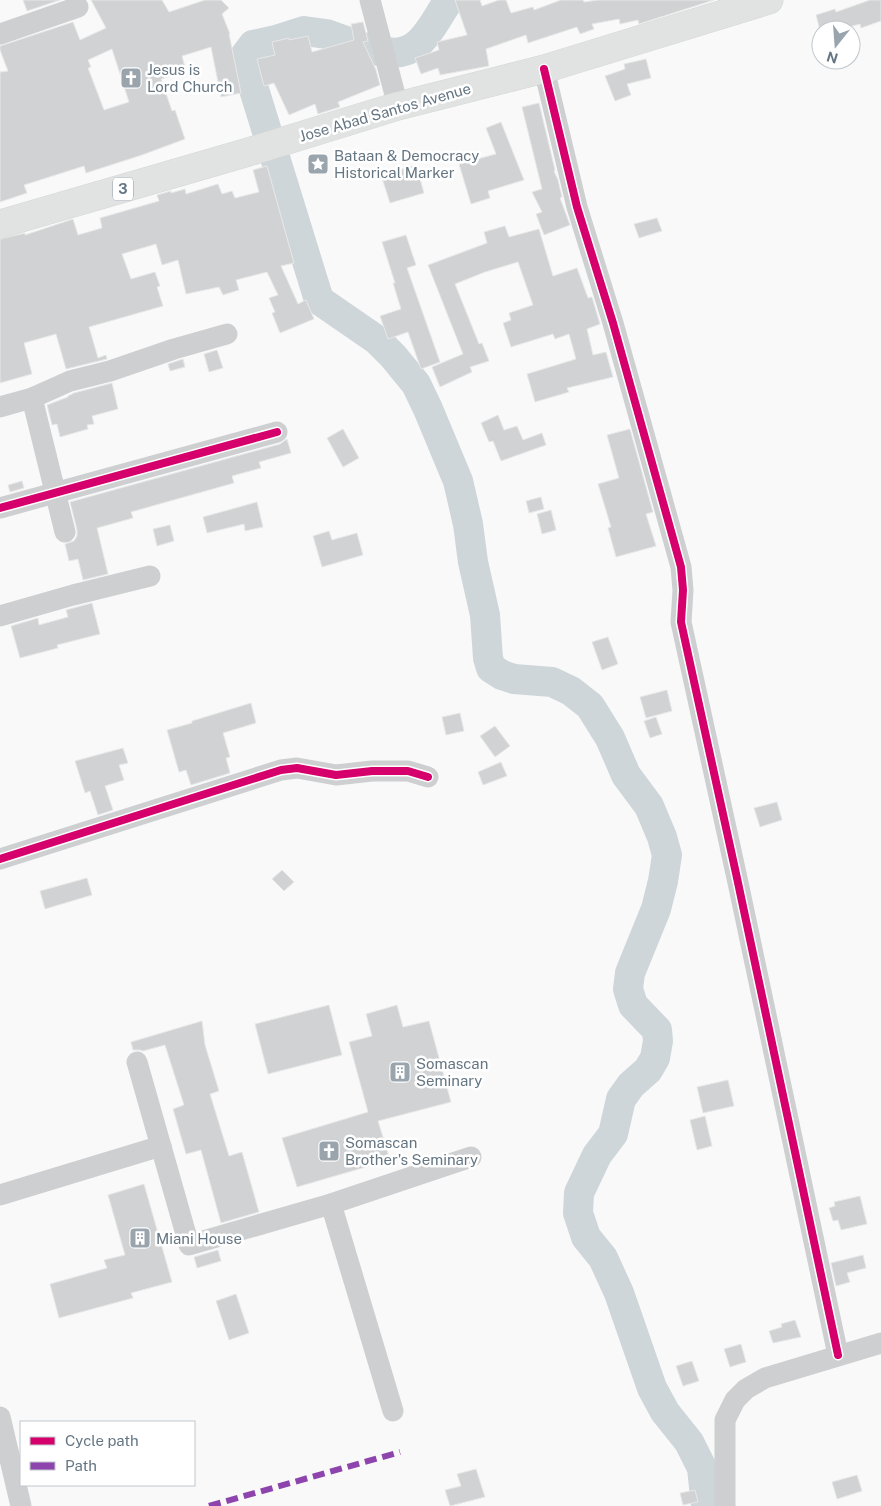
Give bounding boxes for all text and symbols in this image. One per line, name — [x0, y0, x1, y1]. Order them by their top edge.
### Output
north arrow — [811, 20, 861, 70]
text: N — [825, 48, 840, 67]
place label: Jesus is Lord Church — [147, 61, 232, 95]
church icon: Jesus is Lord Church — [119, 66, 143, 90]
street label: Jose Abad Santos Avenue — [297, 79, 473, 145]
place label: Bataan & Democracy Historical Marker — [334, 147, 479, 181]
place icon: Bataan & Democracy Historical Marker — [306, 152, 330, 176]
road number: 3 — [113, 178, 133, 200]
place label: Somascan Seminary — [416, 1055, 488, 1089]
building icon: Somascan Seminary — [388, 1060, 412, 1084]
place label: Somascan Brother's Seminary — [345, 1134, 478, 1168]
church icon: Somascan Brother's Seminary — [317, 1139, 341, 1163]
building icon: Miani House — [128, 1226, 152, 1250]
place label: Miani House — [156, 1230, 242, 1247]
legend — [20, 1421, 195, 1486]
text: Cycle path — [65, 1432, 139, 1449]
text: Path — [65, 1457, 97, 1474]

